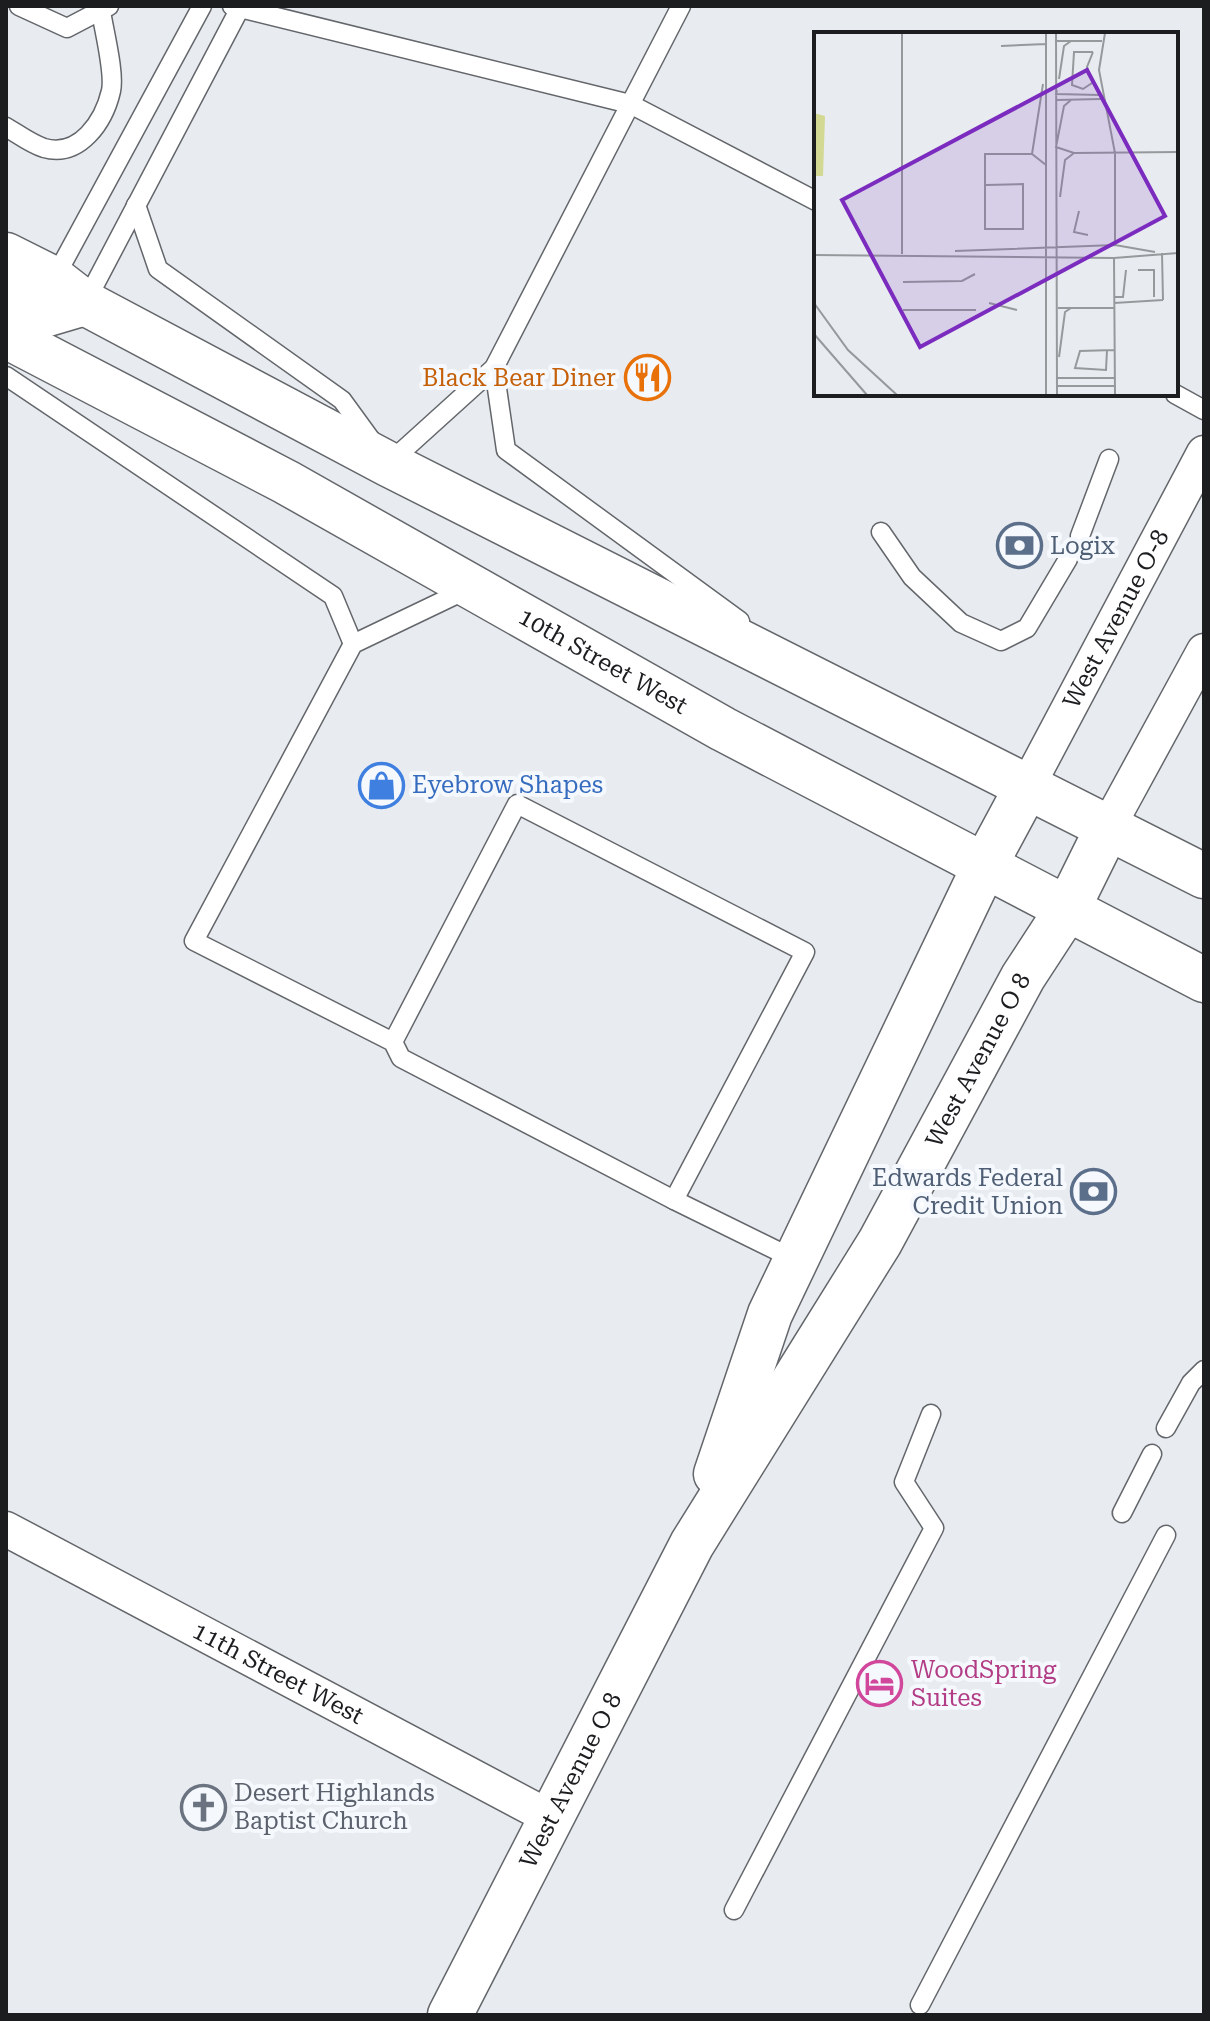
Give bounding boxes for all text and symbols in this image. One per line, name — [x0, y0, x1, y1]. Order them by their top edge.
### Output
inset map — [814, 32, 1178, 396]
restaurant icon: Black Bear Diner — [623, 354, 671, 402]
place label: Black Bear Diner — [422, 364, 616, 392]
bank icon: Logix — [995, 522, 1043, 570]
street label: West Avenue O-8 — [1057, 525, 1175, 713]
place label: Logix — [1050, 532, 1115, 560]
street label: 10th Street West — [514, 602, 692, 720]
shop icon: Eyebrow Shapes — [357, 761, 405, 809]
place label: Eyebrow Shapes — [412, 771, 603, 799]
street label: West Avenue O 8 — [920, 968, 1037, 1152]
place label: Edwards Federal Credit Union — [872, 1164, 1063, 1220]
bank icon: Edwards Federal Credit Union — [1070, 1168, 1118, 1216]
street label: 11th Street West — [188, 1617, 368, 1730]
place label: WoodSpring Suites — [911, 1656, 1057, 1712]
hotel icon: WoodSpring Suites — [856, 1660, 904, 1708]
street label: West Avenue O 8 — [514, 1688, 627, 1873]
place label: Desert Highlands Baptist Church — [234, 1779, 435, 1835]
church icon: Desert Highlands Baptist Church — [179, 1783, 227, 1831]

